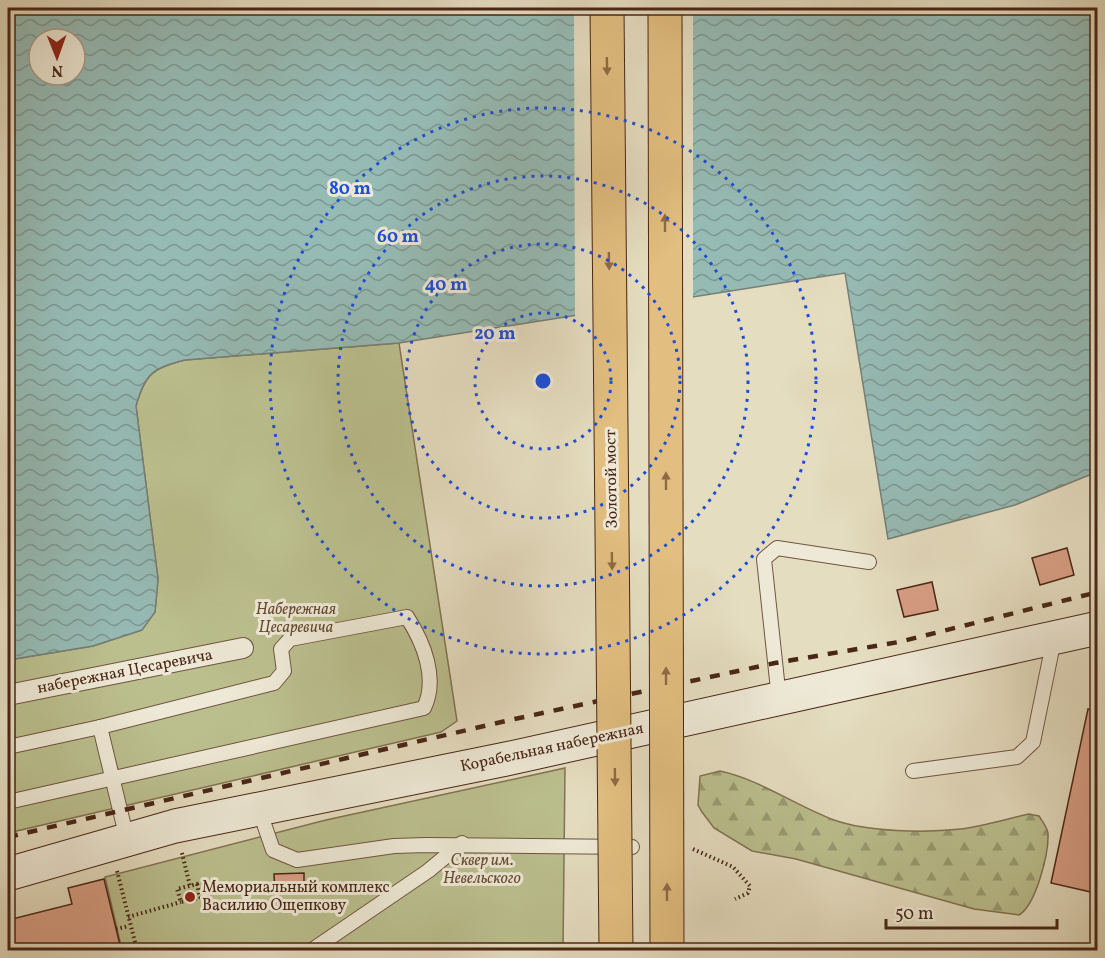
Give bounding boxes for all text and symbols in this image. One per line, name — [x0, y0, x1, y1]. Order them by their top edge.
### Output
north arrow — [27, 27, 87, 87]
one-way arrow — [603, 56, 612, 75]
text: N — [51, 59, 63, 81]
text: 80 m — [329, 177, 371, 202]
one-way arrow — [660, 214, 670, 233]
text: 60 m — [377, 225, 419, 250]
one-way arrow — [604, 251, 614, 270]
text: 40 m — [425, 273, 467, 298]
text: 20 m — [474, 322, 516, 347]
centre of rings — [533, 371, 553, 391]
street label: Золотой мост — [600, 429, 624, 529]
one-way arrow — [661, 472, 671, 491]
one-way arrow — [607, 551, 617, 570]
park label: Набережная Цесаревича — [256, 599, 336, 639]
street label: набережная Цесаревича — [35, 644, 215, 700]
one-way arrow — [661, 667, 671, 686]
street label: Корабельная набережная — [458, 718, 646, 778]
one-way arrow — [610, 767, 619, 786]
park label: Сквер им. Невельского — [443, 850, 522, 890]
place label: Мемориальный комплекс Василию Ощепкову — [202, 877, 390, 917]
one-way arrow — [662, 883, 672, 902]
marker: Мемориальный комплекс Василию Ощепкову — [183, 890, 197, 904]
scale bar — [886, 892, 1057, 930]
text: 50 m — [895, 902, 934, 927]

